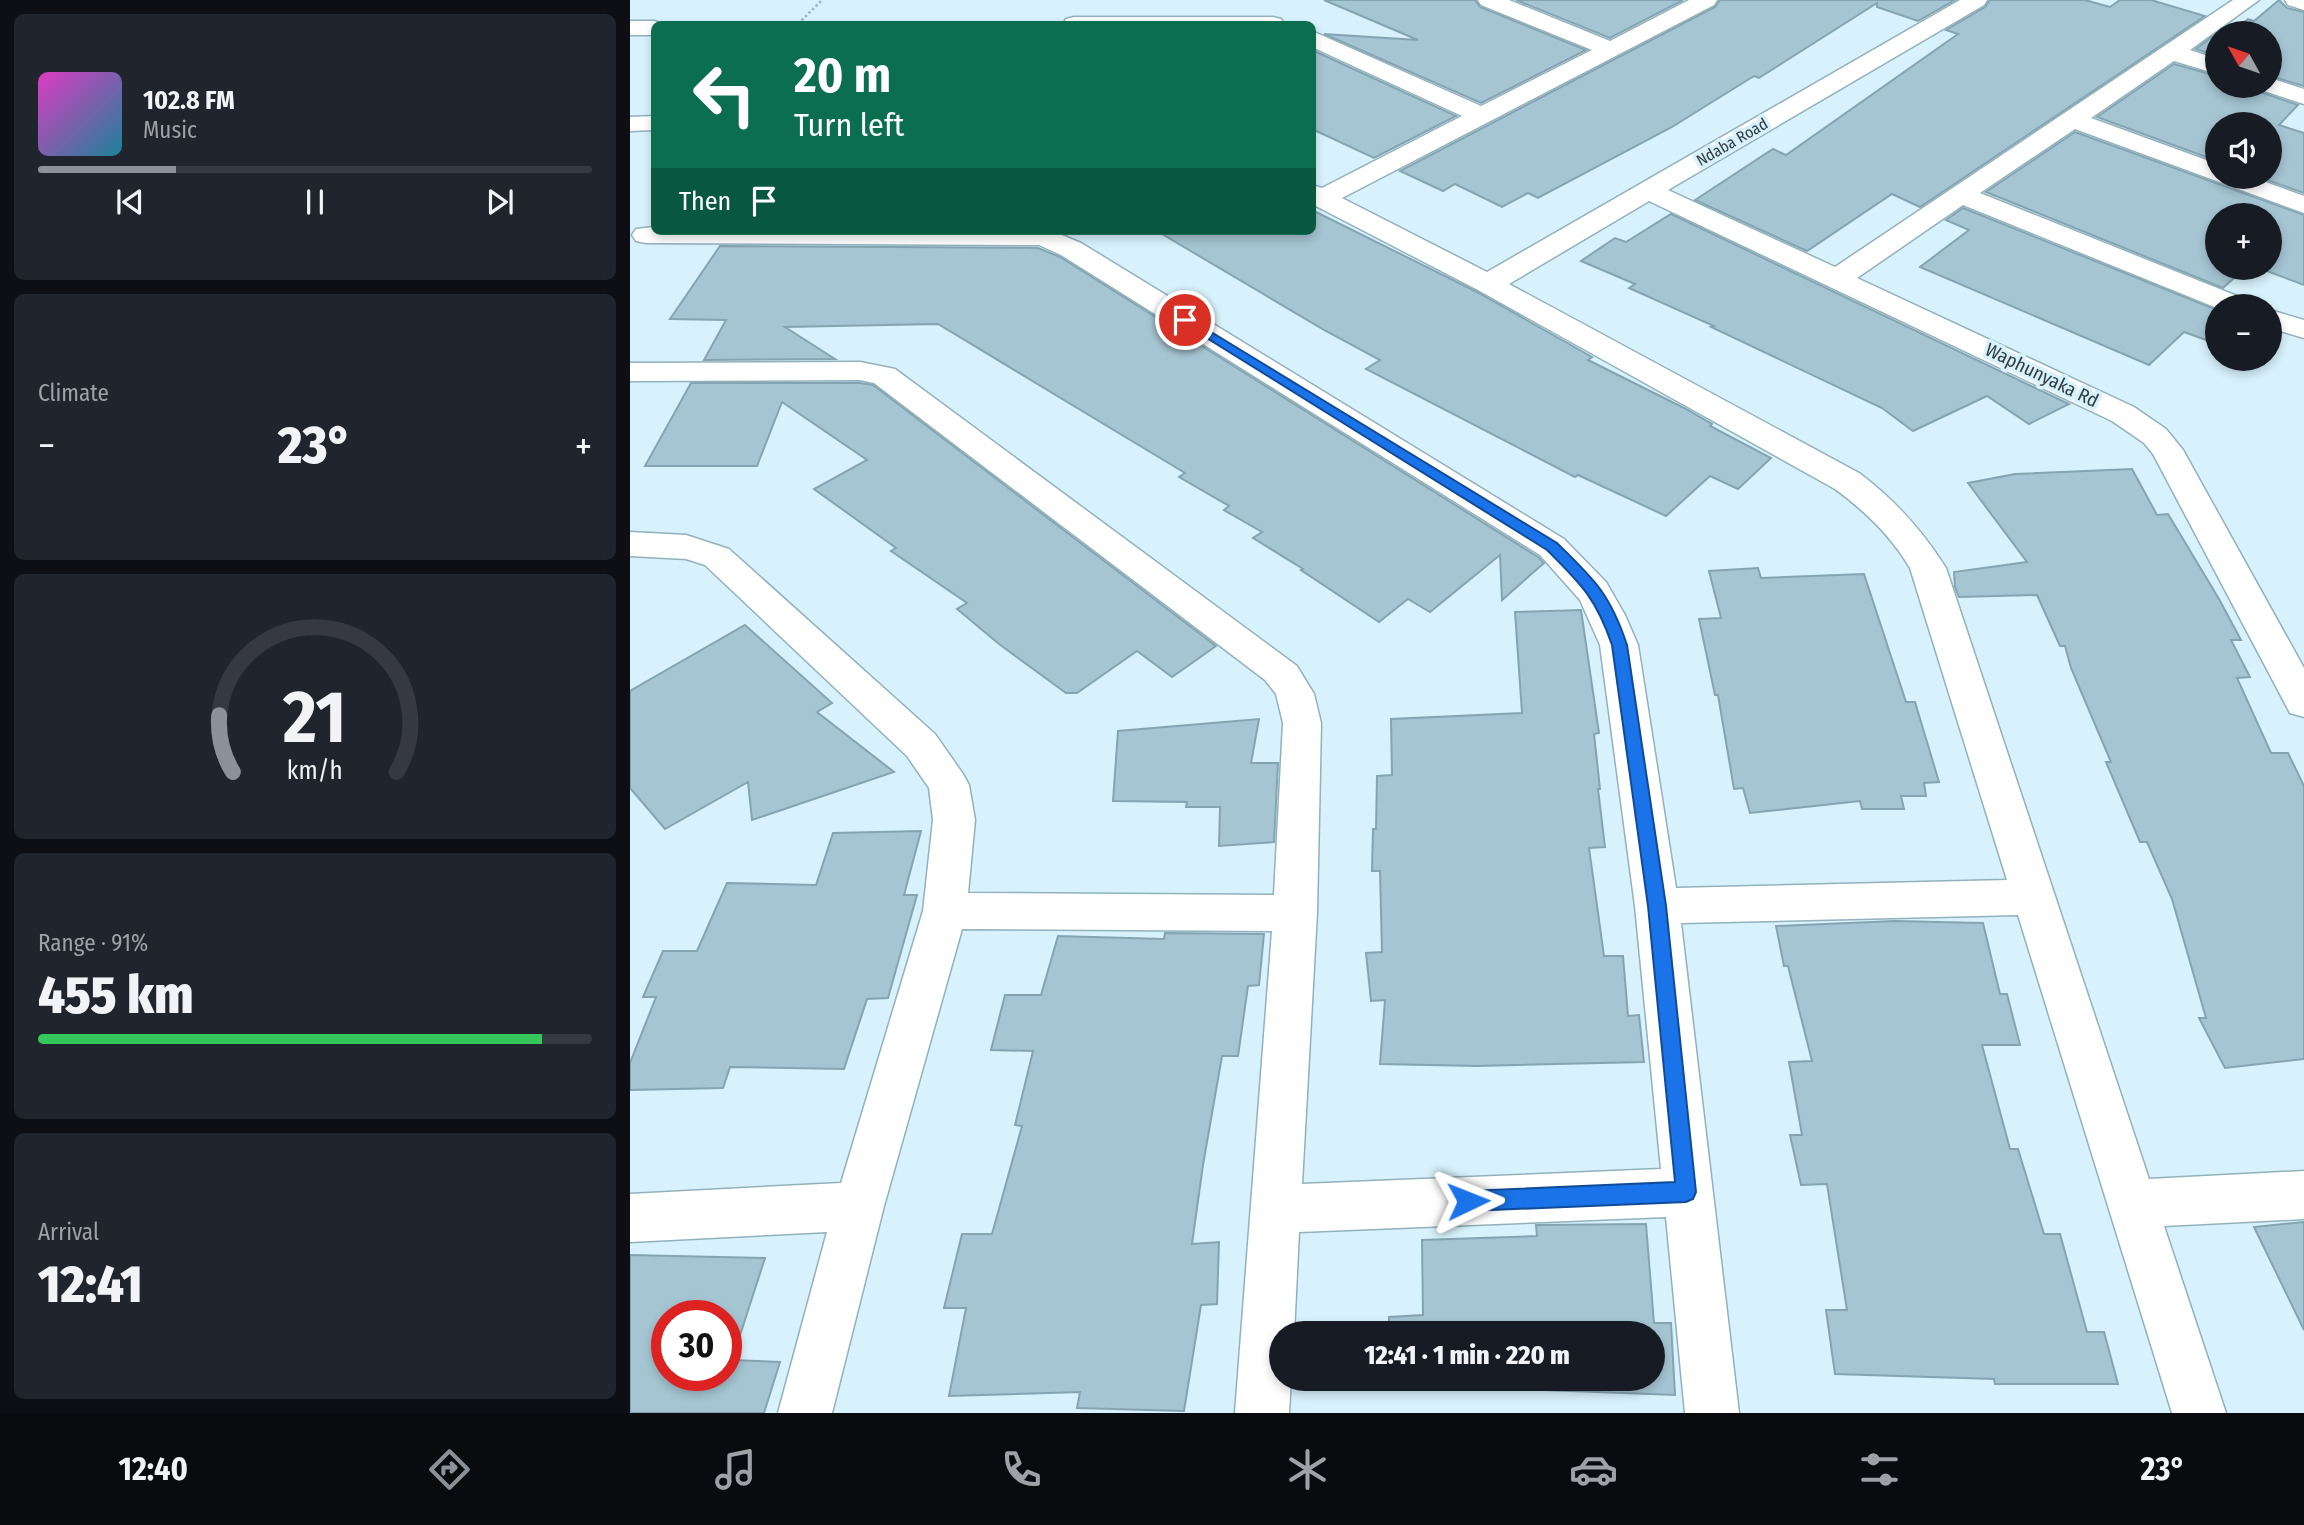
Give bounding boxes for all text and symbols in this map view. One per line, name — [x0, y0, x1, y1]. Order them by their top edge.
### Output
north arrow — [2205, 21, 2282, 98]
map controls — [2205, 21, 2282, 371]
text: 20 m — [794, 46, 891, 105]
icon: left — [679, 49, 770, 140]
text: 102.8 FM — [143, 85, 235, 116]
text: Turn left — [794, 106, 904, 144]
button: sound — [2205, 112, 2282, 189]
street label: Ndaba Road — [1693, 114, 1771, 170]
text: Music — [143, 116, 197, 144]
icon: arrive — [745, 182, 783, 220]
icon: previous — [111, 183, 149, 221]
icon: pause — [296, 183, 334, 221]
icon: next — [481, 183, 519, 221]
text: Then — [679, 186, 731, 217]
button: + — [2205, 203, 2282, 280]
pin — [1155, 290, 1215, 350]
button: − — [2205, 294, 2282, 371]
icon: arrive — [1166, 301, 1204, 339]
street label: Waphunyaka Rd — [1982, 338, 2102, 412]
text: Climate — [38, 379, 109, 407]
text: 23° — [278, 414, 352, 477]
text: − — [38, 423, 55, 469]
text: + — [575, 423, 592, 469]
text: 21 — [282, 675, 347, 762]
text: km/h — [287, 756, 343, 786]
text: Range · 91% — [38, 929, 148, 957]
text: 455 km — [38, 964, 194, 1027]
position arrow — [1431, 1164, 1505, 1238]
text: Arrival — [38, 1218, 99, 1246]
text: 12:41 — [38, 1253, 143, 1316]
speed limit sign: 30 — [651, 1300, 742, 1391]
text: 12:41 · 1 min · 220 m — [1364, 1340, 1570, 1371]
icon: directions — [425, 1445, 474, 1494]
icon: music — [711, 1445, 760, 1494]
icon: phone — [997, 1445, 1046, 1494]
icon: climate — [1283, 1445, 1332, 1494]
icon: car — [1569, 1445, 1618, 1494]
icon: filters — [1855, 1445, 1904, 1494]
text: 12:40 — [118, 1450, 188, 1488]
text: 23° — [2140, 1450, 2185, 1488]

